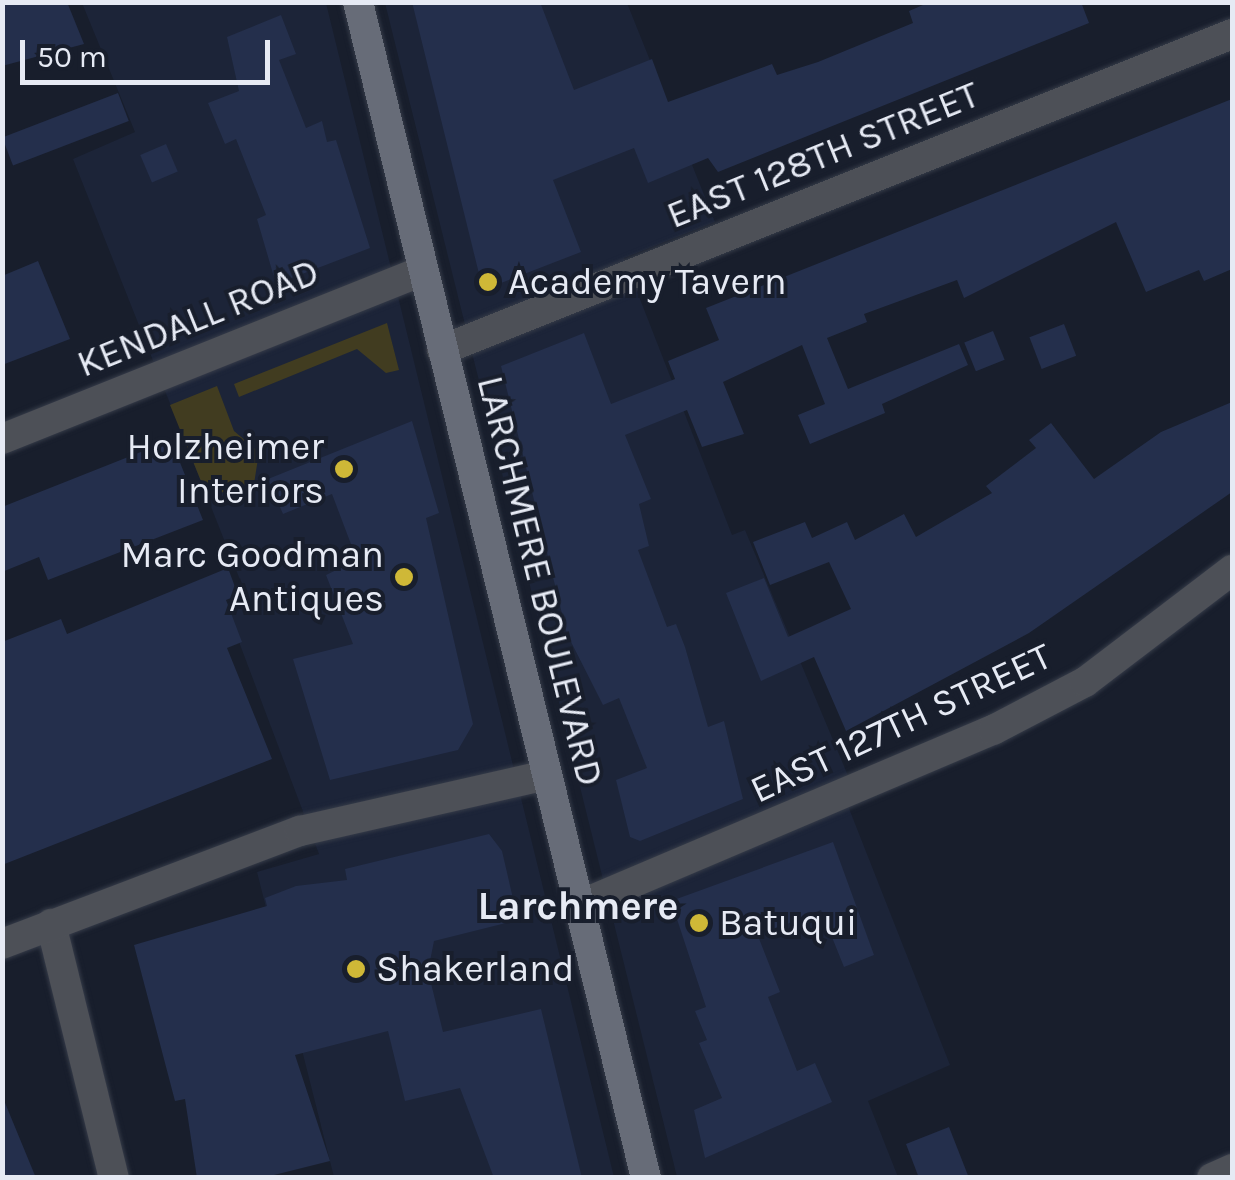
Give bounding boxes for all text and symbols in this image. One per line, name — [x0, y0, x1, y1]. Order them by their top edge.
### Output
scale bar — [25, 20, 275, 82]
text: 50 m — [37, 39, 107, 75]
street label: EAST 128TH STREET — [660, 72, 986, 238]
street label: KENDALL ROAD — [70, 249, 326, 387]
place label: Academy Tavern — [508, 259, 787, 305]
marker: Academy Tavern — [477, 271, 499, 293]
street label: LARCHMERE BOULEVARD — [467, 371, 613, 791]
place label: Holzheimer Interiors — [127, 424, 324, 514]
marker: Holzheimer Interiors — [333, 458, 355, 480]
place label: Marc Goodman Antiques — [121, 532, 384, 622]
marker: Marc Goodman Antiques — [393, 566, 415, 588]
street label: EAST 127TH STREET — [743, 633, 1059, 813]
district label: Larchmere — [477, 882, 679, 930]
place label: Batuqui — [719, 900, 857, 946]
marker: Batuqui — [688, 912, 710, 934]
place label: Shakerland — [376, 946, 574, 992]
marker: Shakerland — [345, 958, 367, 980]

